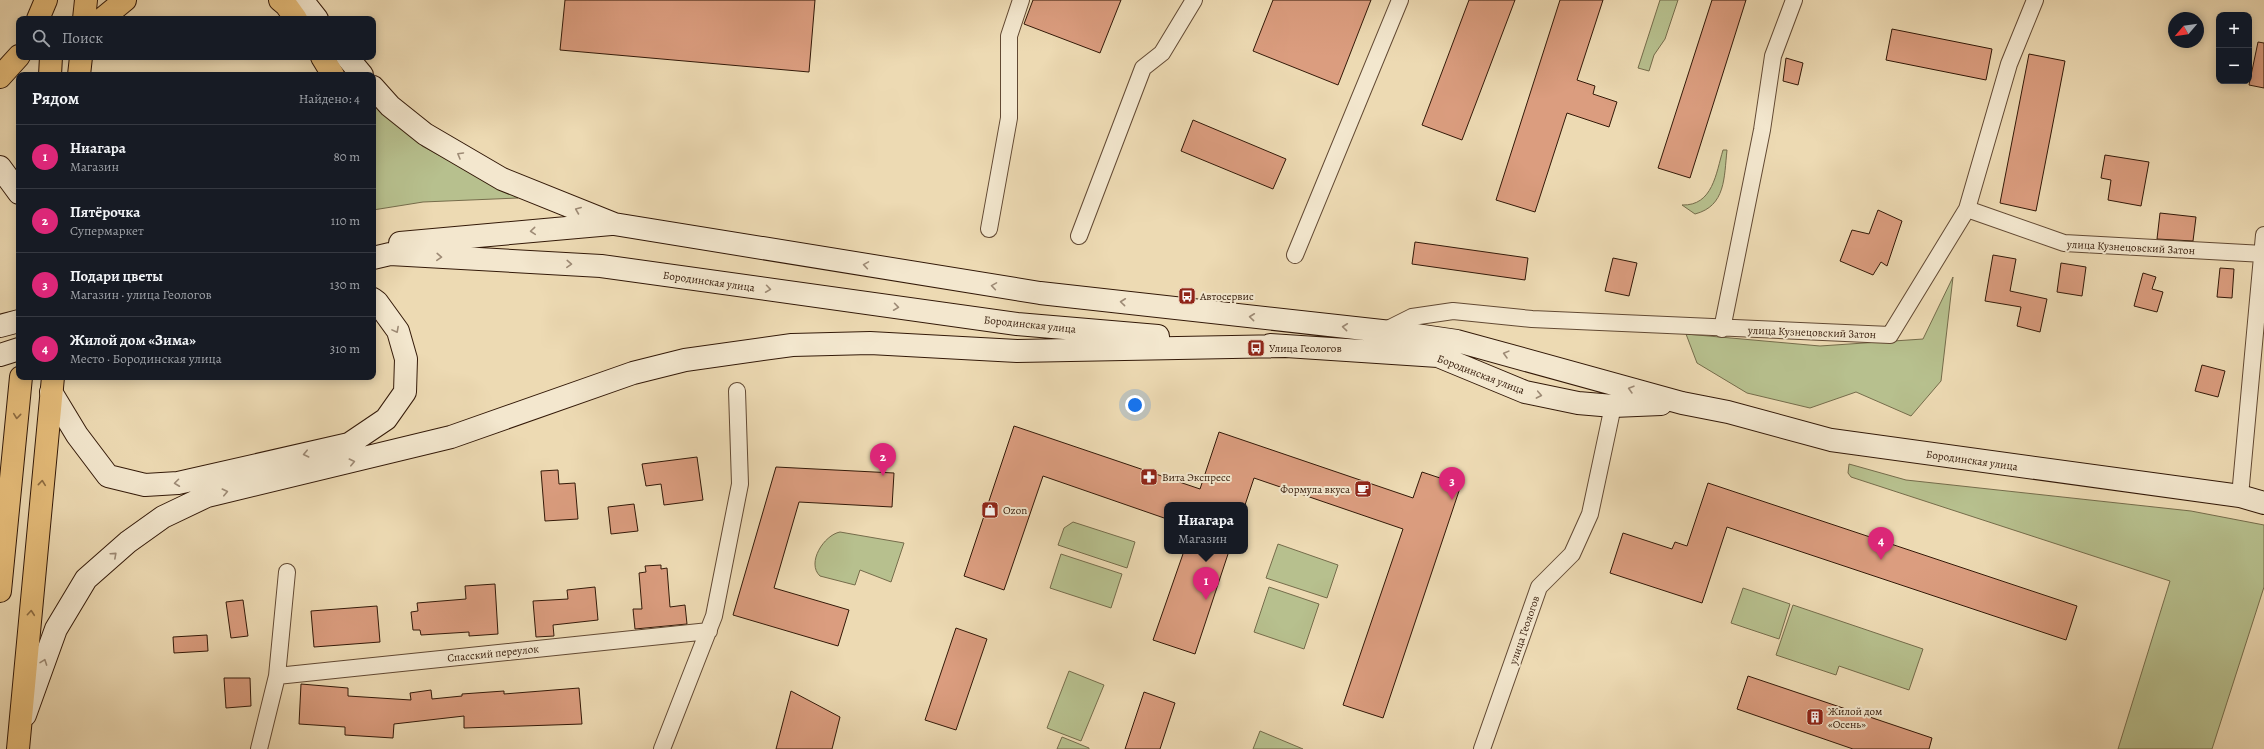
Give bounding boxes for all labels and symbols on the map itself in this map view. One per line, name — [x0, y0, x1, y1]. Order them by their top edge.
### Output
north arrow — [2168, 12, 2204, 48]
one-way arrow — [457, 152, 464, 159]
one-way arrow — [574, 206, 581, 214]
one-way arrow — [530, 227, 536, 236]
street label: улица Кузнецовский Затон — [2066, 237, 2195, 258]
one-way arrow — [436, 252, 442, 261]
one-way arrow — [566, 260, 572, 269]
one-way arrow — [863, 261, 869, 270]
street label: Бородинская улица — [662, 268, 757, 295]
one-way arrow — [991, 282, 997, 291]
one-way arrow — [764, 284, 771, 293]
bus stop icon: Автосервис — [1177, 286, 1197, 306]
place label: Автосервис — [1199, 289, 1254, 304]
one-way arrow — [1120, 298, 1126, 307]
one-way arrow — [893, 302, 899, 311]
street label: Бородинская улица — [983, 312, 1078, 337]
one-way arrow — [1249, 313, 1255, 322]
one-way arrow — [1342, 323, 1348, 332]
street label: улица Кузнецовский Затон — [1747, 323, 1876, 342]
one-way arrow — [391, 326, 399, 333]
bus stop icon: Улица Геологов — [1246, 338, 1266, 358]
place label: Улица Геологов — [1269, 341, 1342, 356]
one-way arrow — [1502, 350, 1509, 359]
street label: Бородинская улица — [1435, 351, 1528, 398]
one-way arrow — [1628, 385, 1635, 394]
one-way arrow — [1536, 391, 1542, 399]
your location — [1125, 395, 1145, 415]
one-way arrow — [13, 413, 22, 419]
pin: 2 — [870, 443, 896, 476]
street label: Бородинская улица — [1925, 447, 2020, 474]
one-way arrow — [302, 449, 309, 458]
one-way arrow — [348, 458, 355, 466]
pharmacy icon: Вита Экспресс — [1139, 467, 1159, 487]
pin: 3 — [1439, 467, 1465, 500]
place label: Вита Экспресс — [1162, 470, 1231, 485]
one-way arrow — [173, 478, 180, 487]
cafe icon: Формула вкуса — [1353, 479, 1373, 499]
one-way arrow — [38, 480, 47, 486]
place label: Формула вкуса — [1280, 482, 1351, 497]
one-way arrow — [222, 488, 228, 496]
shop icon: Ozon — [980, 500, 1000, 520]
place label: Ozon — [1003, 503, 1027, 518]
pin: 4 — [1868, 527, 1894, 560]
one-way arrow — [109, 553, 116, 560]
pin: 1 — [1193, 567, 1219, 600]
street label: улица Геологов — [1505, 594, 1543, 668]
one-way arrow — [26, 610, 35, 616]
street label: Спасский переулок — [447, 641, 540, 666]
one-way arrow — [39, 659, 47, 666]
place label: Жилой дом «Осень» — [1828, 704, 1882, 732]
building icon: Жилой дом «Осень» — [1805, 707, 1825, 727]

